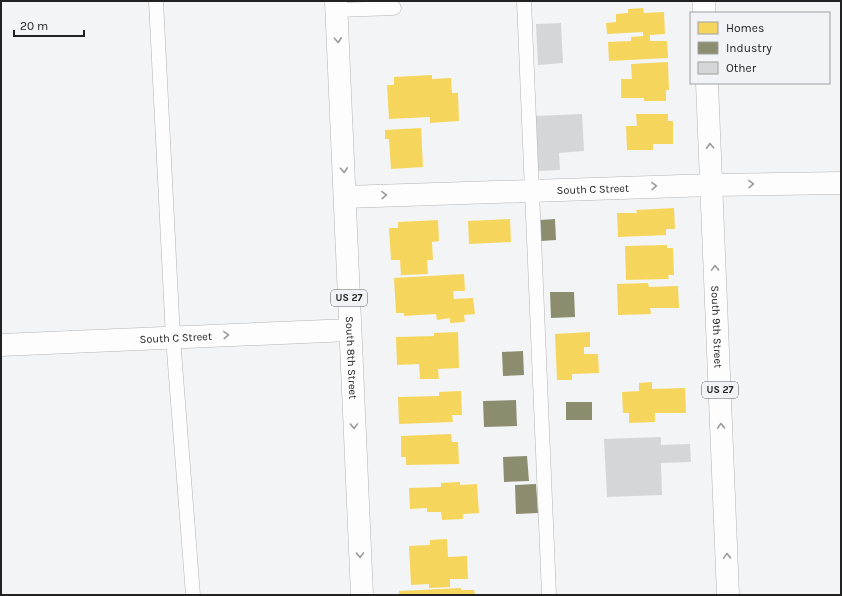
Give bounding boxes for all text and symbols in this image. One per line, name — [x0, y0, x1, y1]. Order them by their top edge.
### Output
scale bar — [14, 12, 84, 38]
legend — [690, 12, 830, 84]
text: 20 m — [20, 19, 48, 33]
text: Homes — [726, 21, 764, 35]
one-way arrow — [334, 37, 342, 43]
text: Industry — [726, 41, 772, 55]
text: Other — [726, 61, 757, 75]
one-way arrow — [706, 143, 714, 149]
one-way arrow — [339, 167, 348, 173]
one-way arrow — [748, 180, 754, 188]
street label: South C Street — [556, 181, 629, 197]
one-way arrow — [651, 182, 657, 191]
one-way arrow — [381, 191, 387, 200]
one-way arrow — [711, 265, 719, 271]
street label: South 9th Street — [709, 285, 725, 368]
road number: US 27 — [331, 290, 367, 306]
street label: South 8th Street — [343, 316, 360, 399]
street label: South C Street — [139, 329, 212, 346]
one-way arrow — [223, 331, 229, 340]
road number: US 27 — [702, 382, 738, 398]
one-way arrow — [350, 423, 359, 429]
one-way arrow — [717, 423, 726, 429]
one-way arrow — [356, 552, 364, 558]
one-way arrow — [722, 553, 731, 559]

